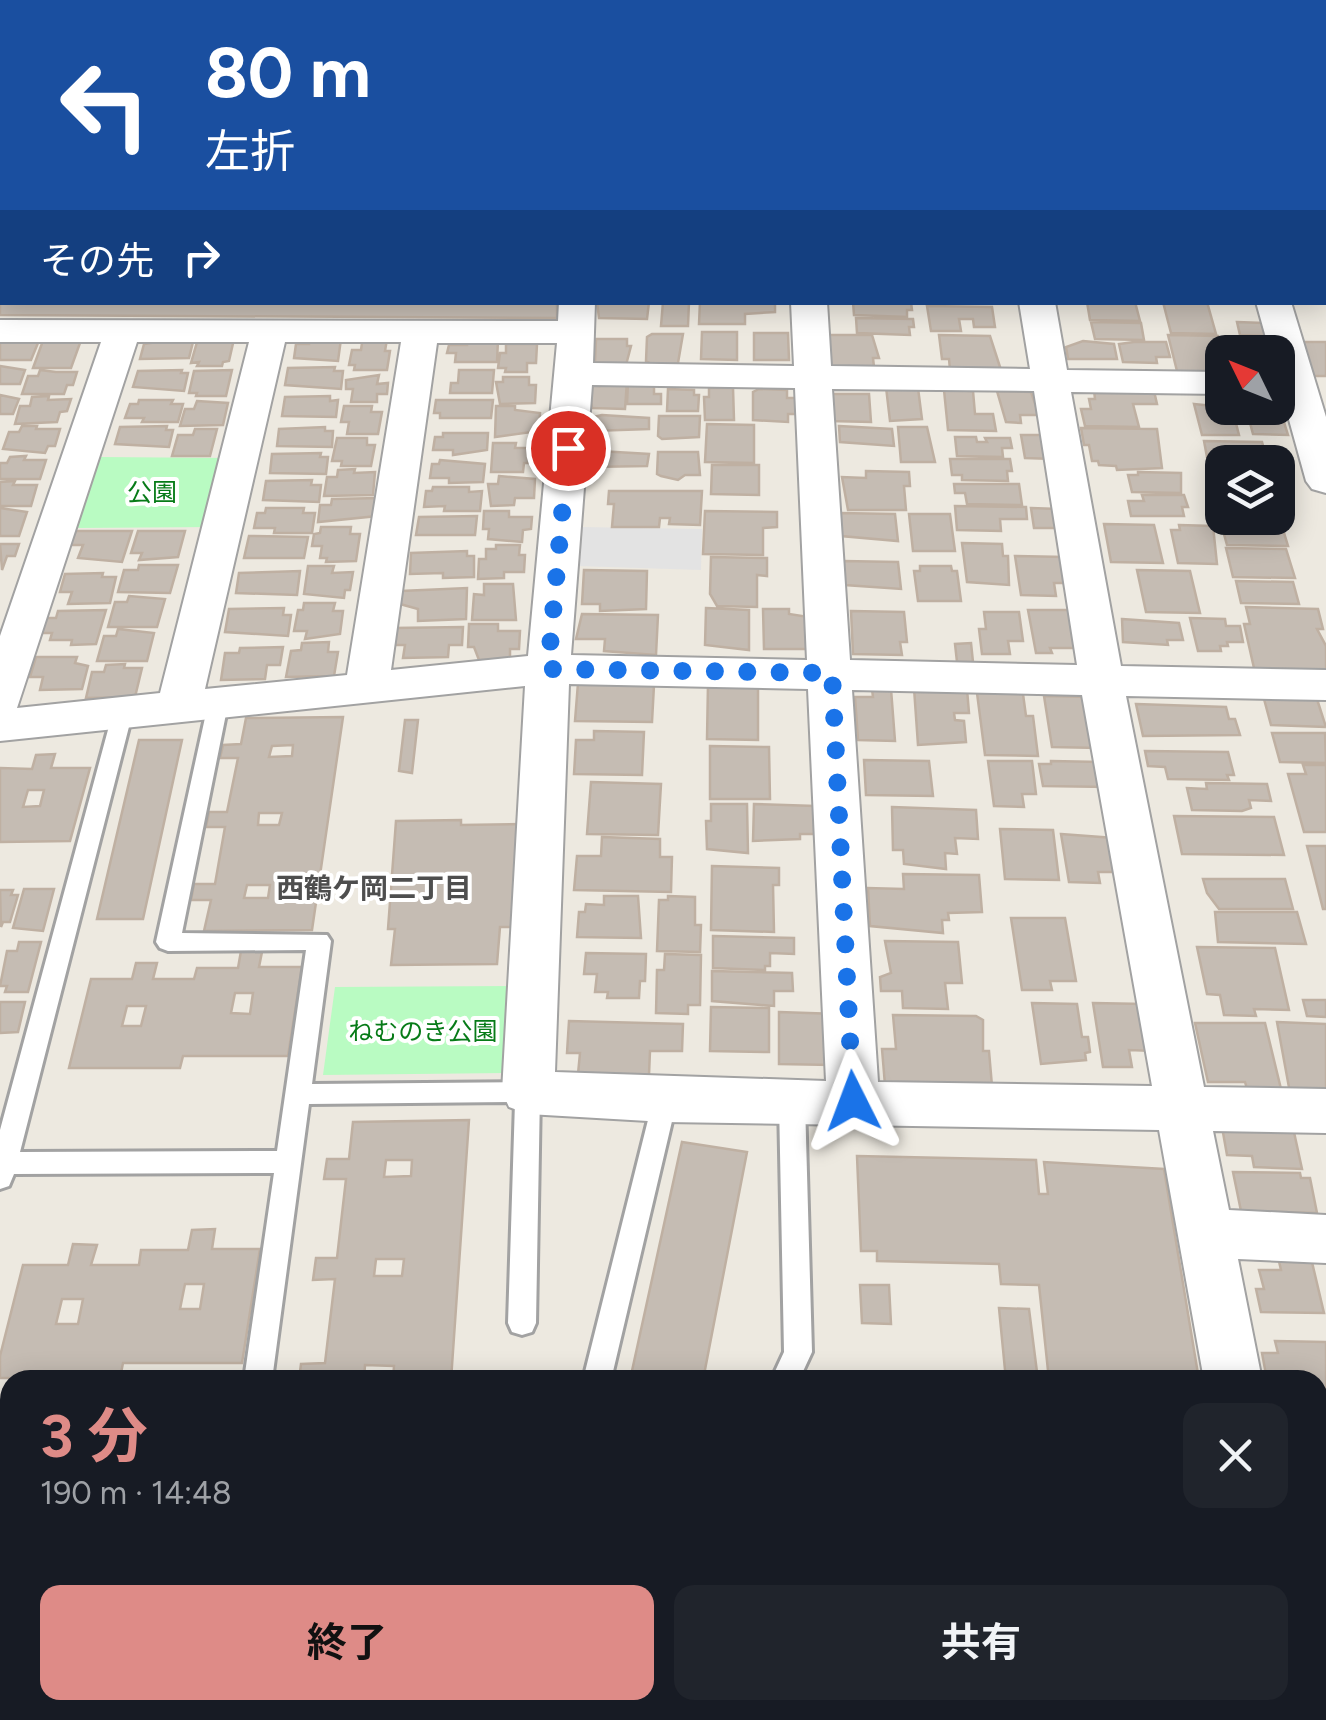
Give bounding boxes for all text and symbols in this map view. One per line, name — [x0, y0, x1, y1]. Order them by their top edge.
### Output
text: 80 m — [205, 30, 371, 115]
icon: left — [40, 40, 170, 170]
text: 左折 — [205, 124, 295, 178]
icon: right — [174, 230, 229, 285]
text: その先 — [40, 238, 154, 284]
north arrow — [1205, 335, 1295, 425]
map controls — [1205, 335, 1295, 535]
pin — [526, 406, 611, 491]
icon: arrive — [541, 421, 596, 476]
button: layers — [1205, 445, 1295, 535]
park label: 公園 — [127, 477, 177, 507]
district label: 西鶴ケ岡二丁目 — [276, 871, 472, 905]
park label: ねむのき公園 — [348, 1016, 498, 1046]
position arrow — [801, 1049, 905, 1153]
text: 3 分 — [40, 1400, 148, 1472]
button: close — [1183, 1403, 1288, 1508]
text: 190 m · 14:48 — [40, 1474, 232, 1512]
button: 終了 — [40, 1585, 654, 1700]
button: 共有 — [674, 1585, 1288, 1700]

